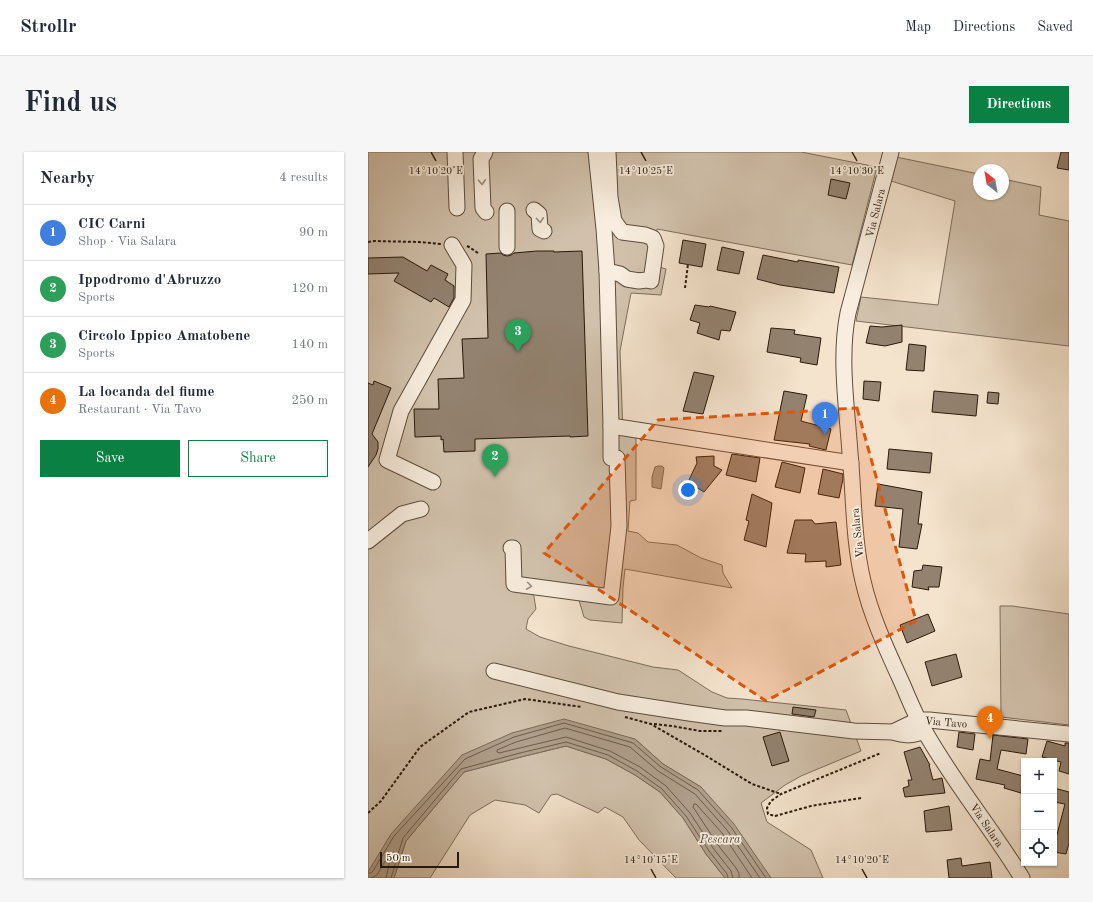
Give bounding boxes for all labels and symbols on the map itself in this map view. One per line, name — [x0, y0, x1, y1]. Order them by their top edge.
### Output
north arrow — [973, 164, 1009, 200]
text: 14°10'20"E — [409, 166, 463, 176]
text: 14°10'25"E — [619, 166, 673, 176]
text: 14°10'30"E — [830, 166, 884, 176]
one-way arrow — [477, 179, 486, 185]
street label: Via Salara — [865, 187, 888, 239]
one-way arrow — [535, 217, 544, 223]
pin: 3 — [505, 319, 531, 352]
pin: 1 — [812, 402, 838, 435]
pin: 2 — [482, 444, 508, 477]
your location — [678, 480, 698, 500]
street label: Via Salara — [850, 507, 867, 558]
one-way arrow — [526, 581, 532, 590]
pin: 4 — [977, 706, 1003, 739]
street label: Via Tavo — [924, 716, 968, 731]
street label: Via Salara — [967, 802, 1005, 850]
water label: Pescara — [699, 834, 741, 846]
scale bar — [380, 850, 459, 869]
text: 14°10'15"E — [624, 855, 678, 865]
text: 14°10'20"E — [835, 855, 889, 865]

